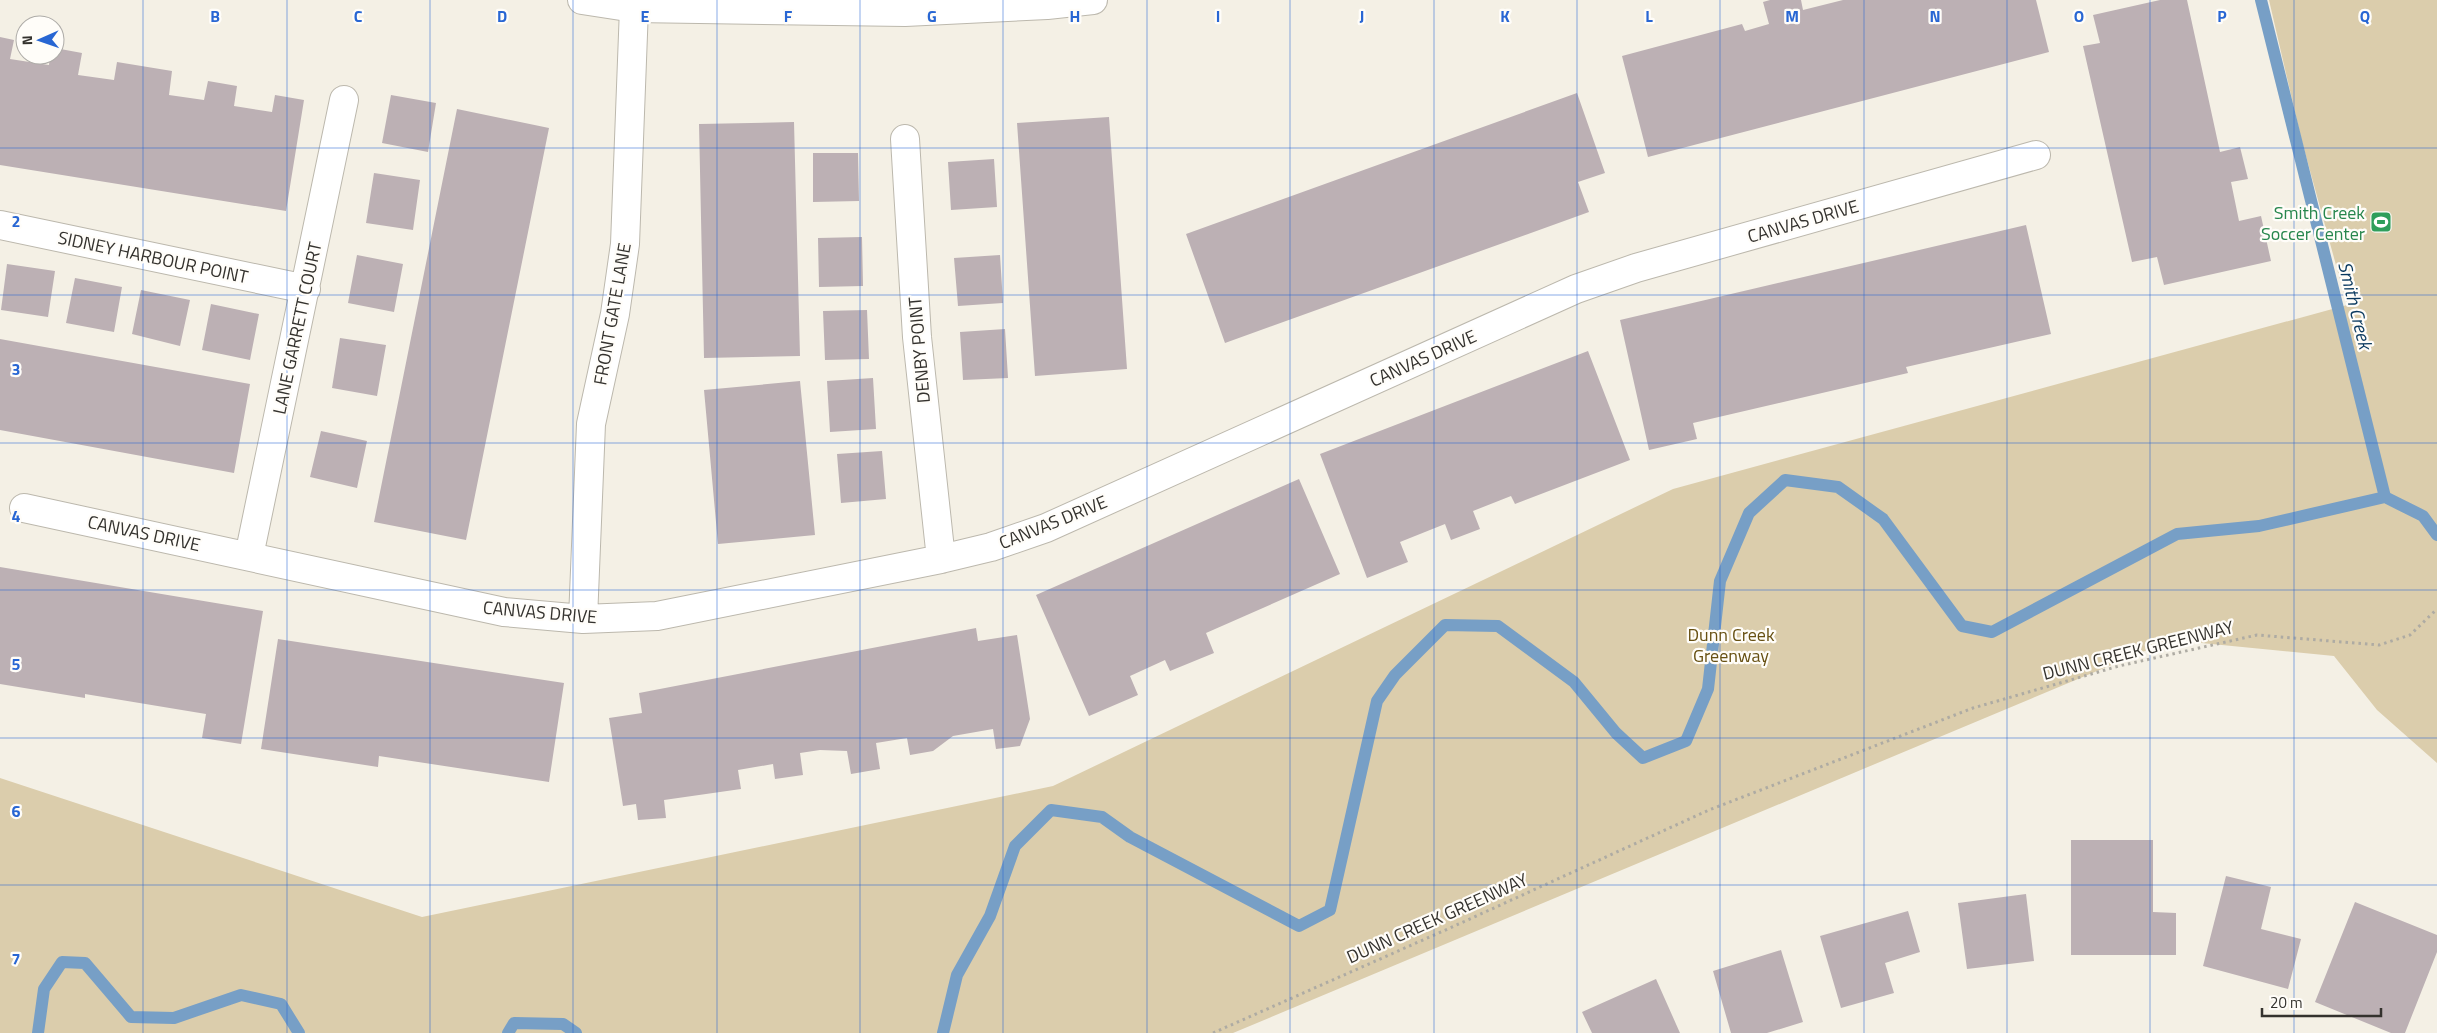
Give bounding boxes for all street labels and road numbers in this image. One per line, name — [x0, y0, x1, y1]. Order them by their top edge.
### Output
street label: CANVAS DRIVE — [1744, 192, 1862, 250]
street label: SIDNEY HARBOUR POINT — [55, 224, 251, 290]
street label: LANE GARRETT COURT — [266, 239, 329, 417]
street label: FRONT GATE LANE — [586, 241, 638, 387]
street label: DENBY POINT — [901, 295, 937, 404]
street label: CANVAS DRIVE — [1365, 322, 1481, 394]
street label: CANVAS DRIVE — [995, 488, 1111, 556]
street label: CANVAS DRIVE — [85, 508, 203, 558]
street label: CANVAS DRIVE — [482, 594, 598, 630]
street label: DUNN CREEK GREENWAY — [2040, 613, 2237, 687]
street label: DUNN CREEK GREENWAY — [1342, 866, 1532, 970]

